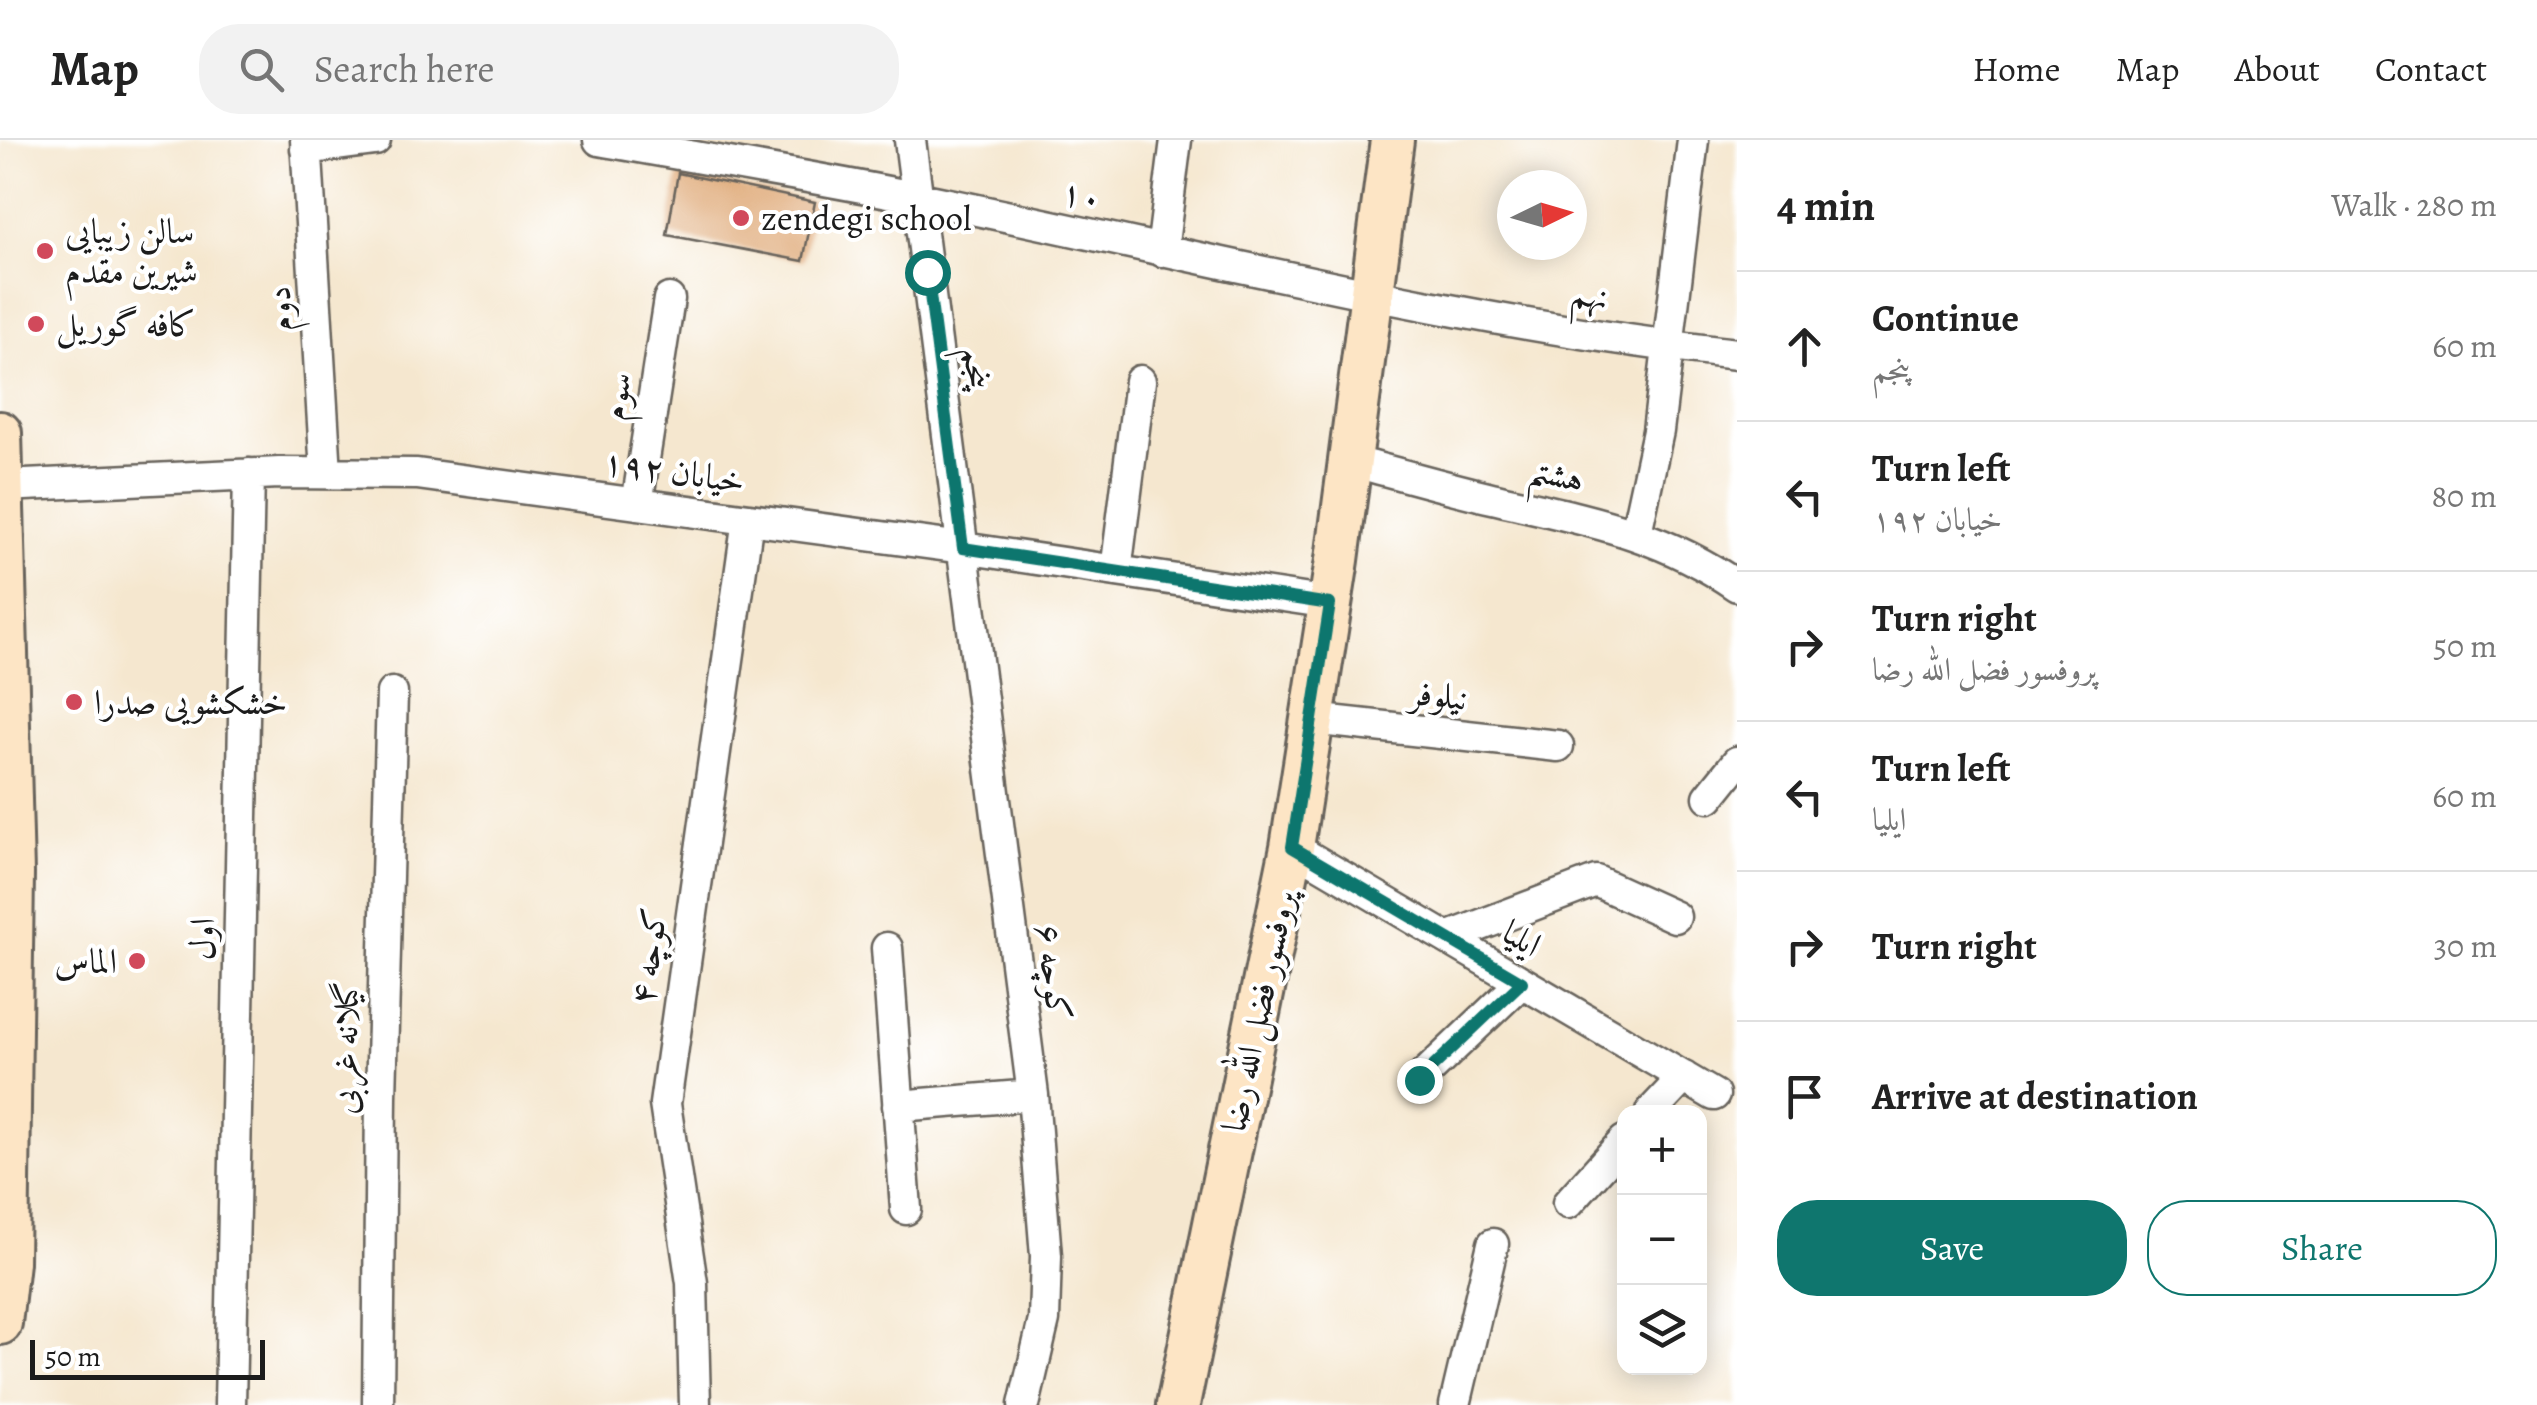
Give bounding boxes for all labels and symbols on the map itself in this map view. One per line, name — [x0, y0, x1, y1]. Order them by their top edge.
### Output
street label: ۱۰ — [1057, 167, 1107, 223]
north arrow — [1497, 170, 1587, 260]
place label: zendegi school — [761, 194, 971, 242]
place label: سالن زیبایی شیرین مقدم — [65, 207, 198, 302]
marker: zendegi school — [730, 207, 752, 229]
marker: سالن زیبایی شیرین مقدم — [34, 240, 56, 262]
route start — [905, 250, 951, 296]
street label: نهم — [1566, 268, 1612, 331]
street label: دوم — [253, 284, 312, 333]
place label: کافه گوریل — [56, 300, 196, 349]
marker: کافه گوریل — [25, 313, 47, 335]
street label: پنجم — [943, 344, 1005, 395]
street label: سوم — [589, 369, 650, 424]
street label: خیابان ۱۹۲ — [600, 437, 748, 505]
street label: هشتم — [1522, 444, 1589, 514]
street label: نیلوفر — [1405, 668, 1470, 722]
place label: خشکشویی صدرا — [94, 678, 287, 726]
marker: خشکشویی صدرا — [63, 691, 85, 713]
street label: پروفسور فضل الله رضا — [1206, 883, 1309, 1136]
street label: کوچه ۴ — [617, 905, 679, 1007]
street label: ایلیا — [1494, 908, 1550, 968]
street label: اول — [178, 917, 226, 961]
street label: کوچه ۶ — [1024, 921, 1084, 1023]
place label: الماس — [54, 937, 117, 985]
marker: الماس — [126, 950, 148, 972]
street label: گیلانه غربی — [320, 981, 371, 1115]
route end — [1397, 1058, 1443, 1104]
scale bar — [30, 1335, 265, 1380]

